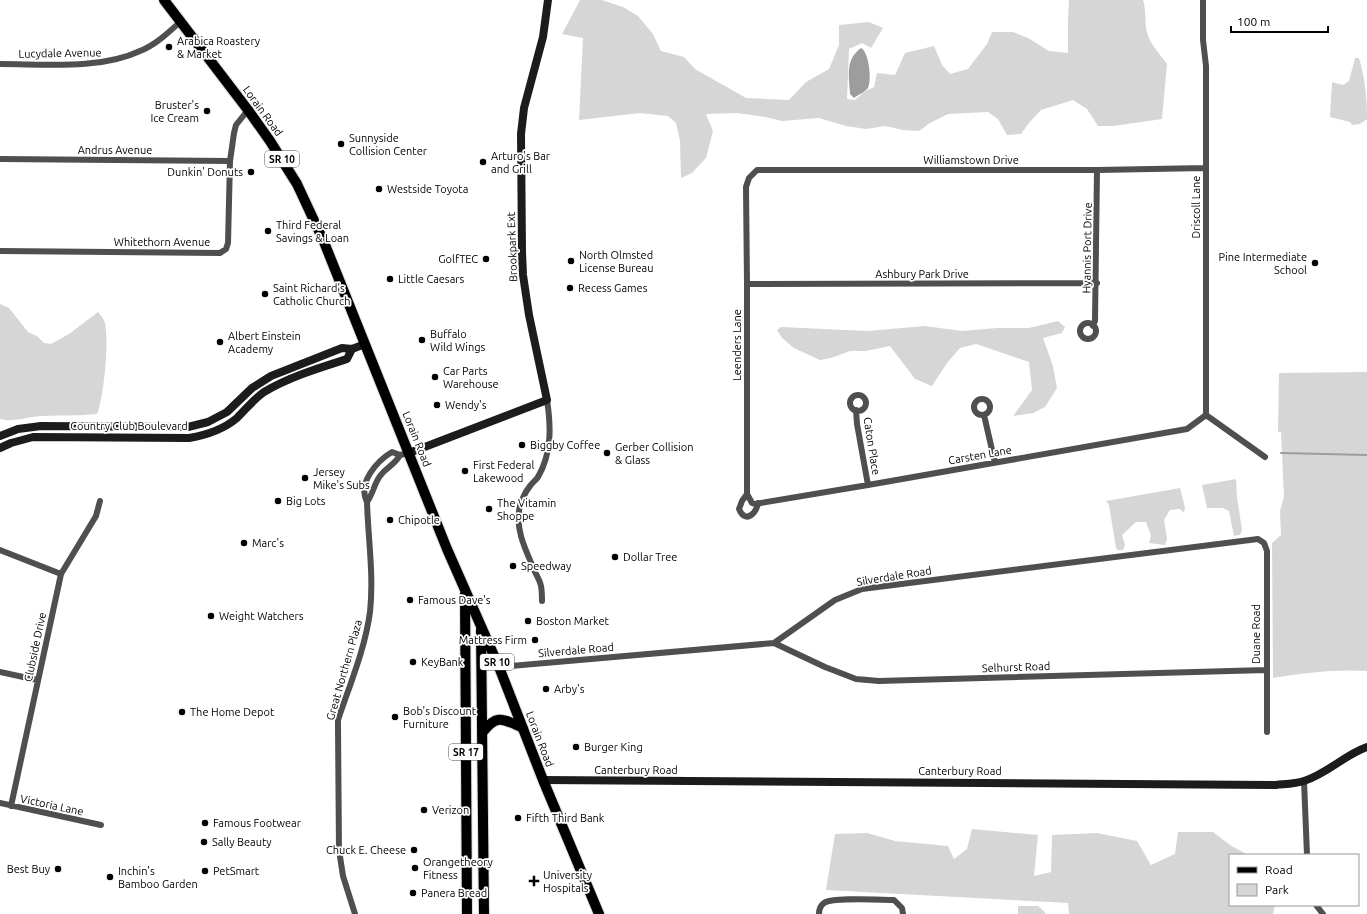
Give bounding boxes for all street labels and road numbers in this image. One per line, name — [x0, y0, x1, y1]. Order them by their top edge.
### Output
street label: Lucydale Avenue — [18, 46, 102, 60]
street label: Lorain Road — [241, 84, 285, 138]
street label: Andrus Avenue — [78, 144, 152, 156]
road number: SR 10 — [265, 151, 299, 167]
street label: Williamstown Drive — [923, 154, 1019, 166]
street label: Driscoll Lane — [1190, 176, 1202, 238]
street label: Hyannis Port Drive — [1080, 202, 1094, 294]
street label: Brookpark Ext — [505, 211, 519, 282]
street label: Whitethorn Avenue — [114, 236, 210, 248]
street label: Ashbury Park Drive — [875, 268, 969, 280]
street label: Leenders Lane — [731, 309, 743, 381]
street label: Lorain Road — [400, 410, 434, 468]
street label: Caton Place — [862, 416, 882, 476]
street label: Country Club Boulevard — [70, 420, 188, 432]
street label: Carsten Lane — [947, 444, 1013, 466]
street label: Silverdale Road — [856, 564, 932, 588]
street label: Duane Road — [1250, 604, 1262, 664]
street label: Clubside Drive — [22, 611, 48, 683]
street label: Great Northern Plaza — [324, 618, 364, 722]
street label: Silverdale Road — [538, 641, 614, 659]
road number: SR 10 — [480, 654, 514, 670]
street label: Selhurst Road — [982, 660, 1050, 674]
street label: Lorain Road — [524, 709, 556, 769]
road number: SR 17 — [449, 744, 483, 760]
street label: Canterbury Road — [594, 764, 678, 776]
street label: Canterbury Road — [918, 765, 1002, 777]
street label: Victoria Lane — [19, 792, 85, 818]

